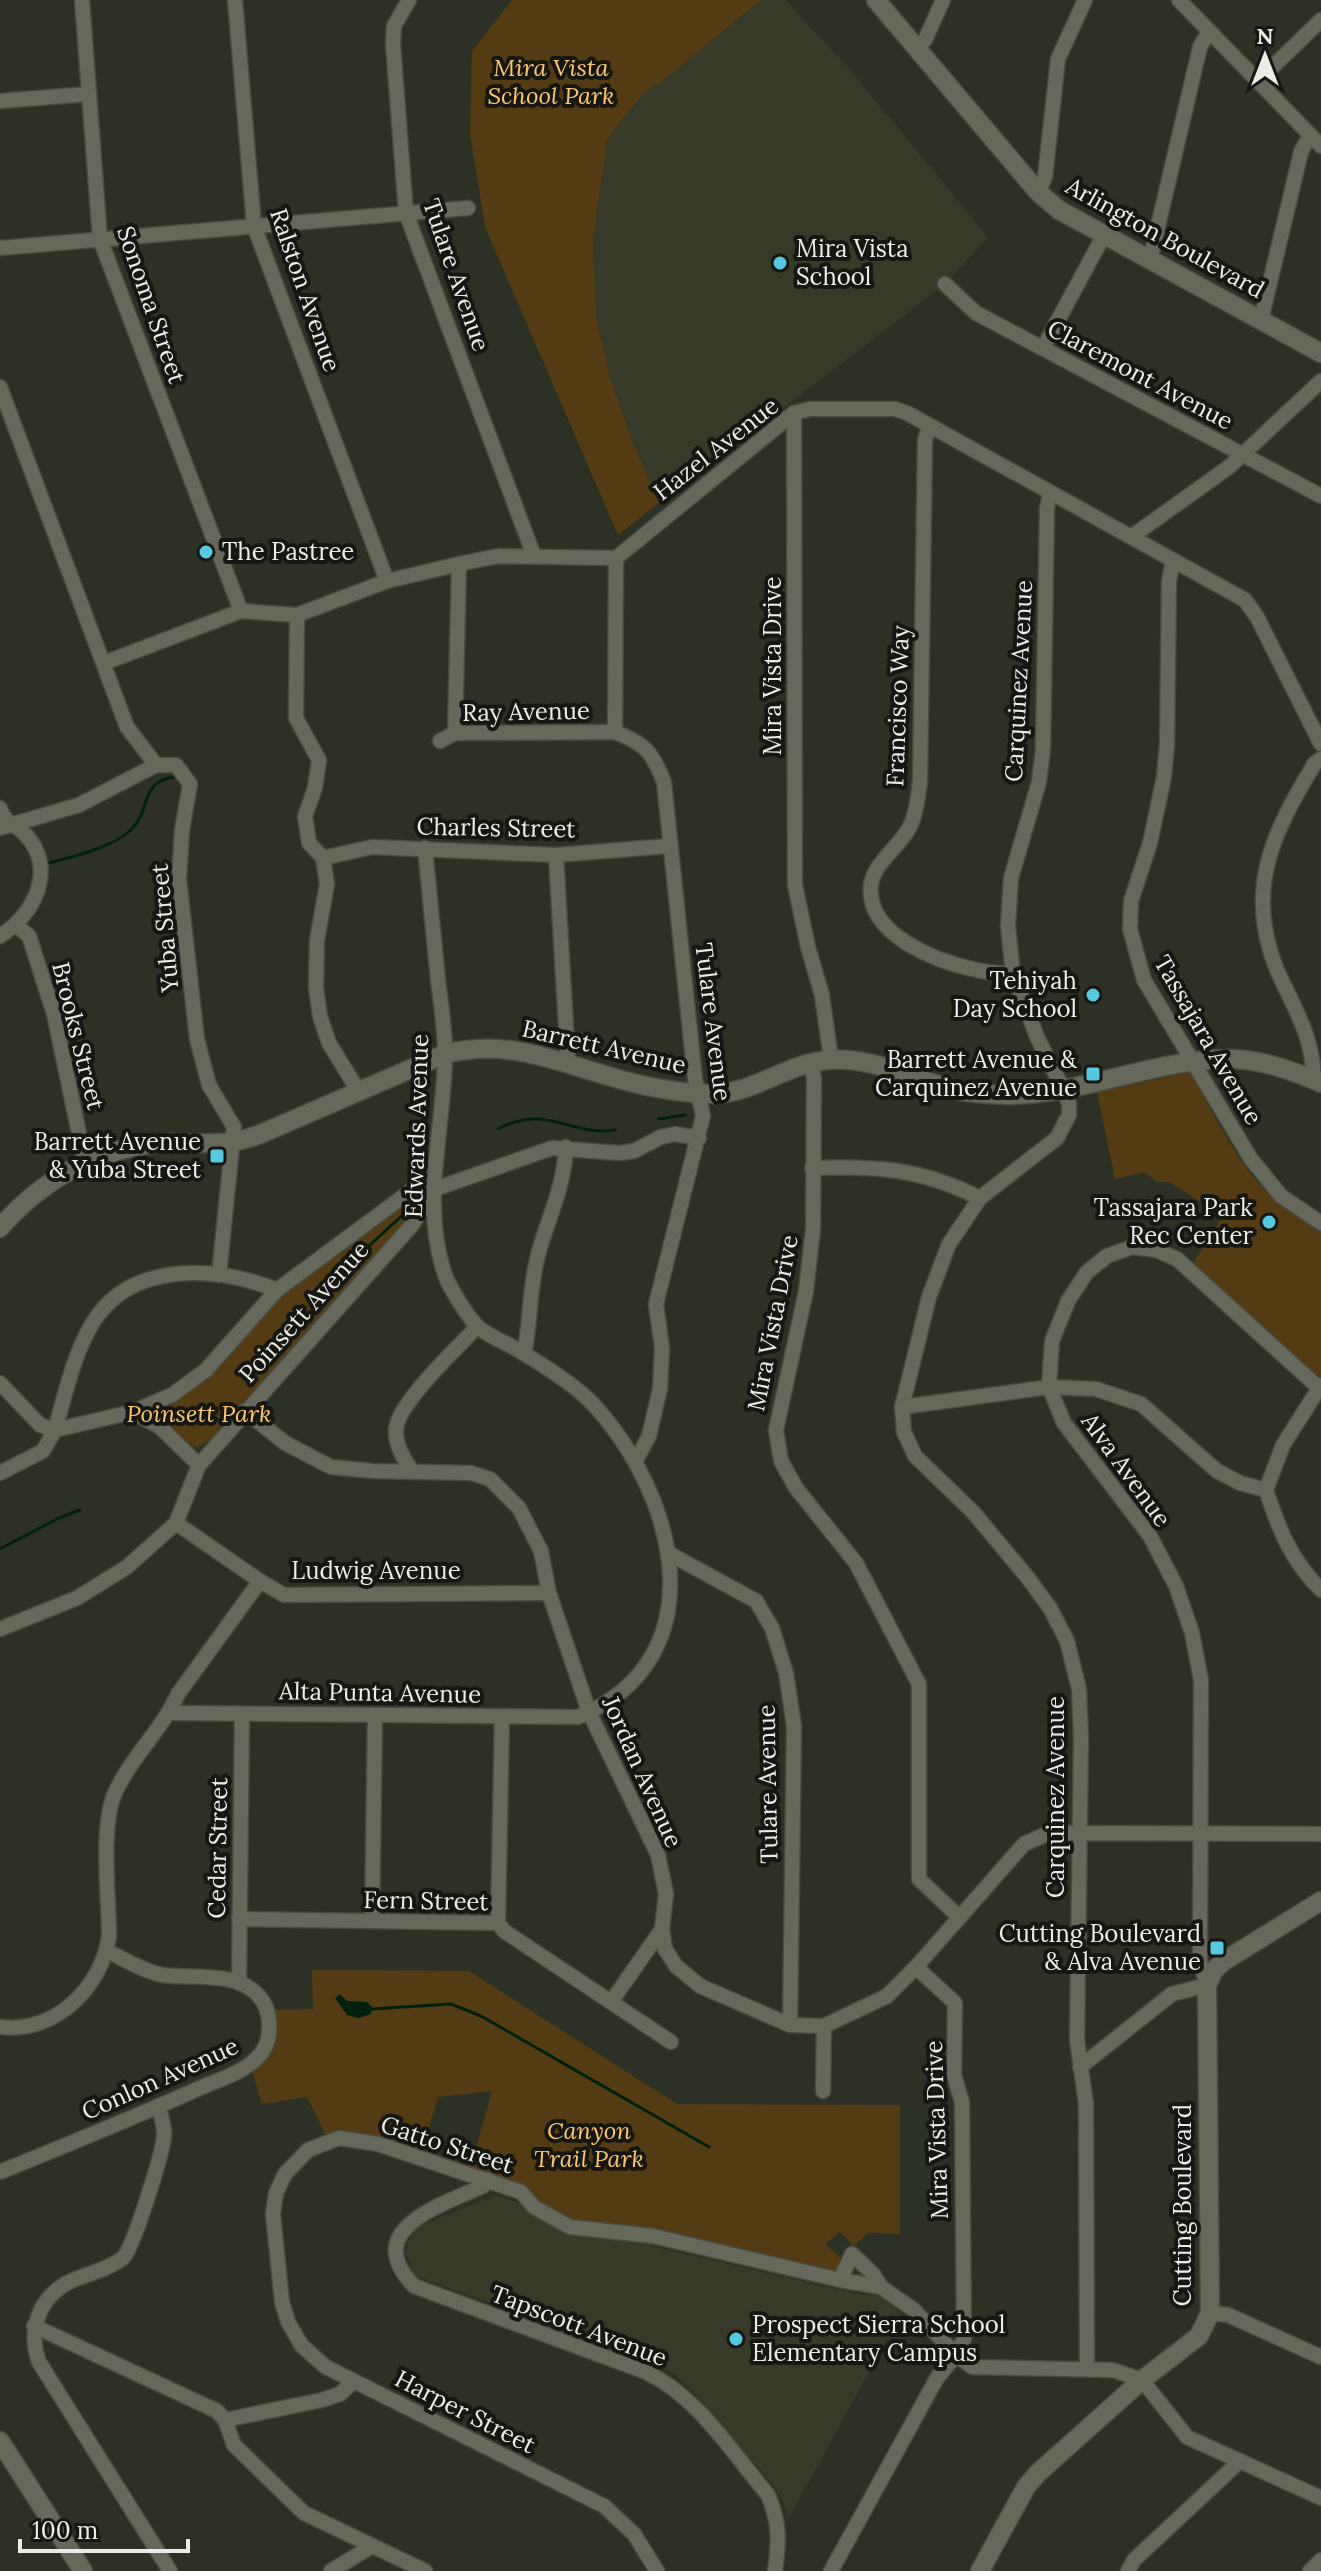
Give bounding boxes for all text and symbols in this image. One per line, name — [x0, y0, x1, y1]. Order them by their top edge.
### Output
north arrow — [1225, 16, 1305, 96]
text: N — [1256, 22, 1274, 50]
park label: Mira Vista School Park — [487, 52, 615, 111]
street label: Arlington Boulevard — [1060, 170, 1270, 305]
street label: Tulare Avenue — [416, 195, 497, 355]
street label: Ralston Avenue — [263, 204, 348, 376]
street label: Sonoma Street — [110, 222, 193, 388]
place label: Mira Vista School — [796, 233, 909, 292]
marker: Mira Vista School — [771, 254, 789, 272]
street label: Claremont Avenue — [1042, 313, 1238, 437]
street label: Hazel Avenue — [647, 390, 784, 507]
place label: The Pastree — [222, 536, 354, 567]
marker: The Pastree — [197, 543, 215, 561]
street label: Mira Vista Drive — [757, 577, 788, 755]
street label: Carquinez Avenue — [998, 579, 1039, 783]
street label: Francisco Way — [879, 624, 916, 787]
street label: Ray Avenue — [462, 695, 590, 728]
street label: Charles Street — [416, 811, 576, 844]
street label: Yuba Street — [143, 862, 186, 995]
street label: Tulare Avenue — [688, 941, 739, 1103]
street label: Tassajara Avenue — [1147, 949, 1270, 1130]
street label: Brooks Street — [45, 959, 112, 1114]
place label: Tehiyah Day School — [953, 965, 1077, 1024]
marker: Tehiyah Day School — [1084, 986, 1102, 1004]
street label: Barrett Avenue — [519, 1013, 689, 1080]
street label: Edwards Avenue — [398, 1034, 435, 1218]
place label: Barrett Avenue & Carquinez Avenue — [875, 1044, 1077, 1103]
marker: Barrett Avenue & Carquinez Avenue — [1084, 1065, 1102, 1083]
place label: Barrett Avenue & Yuba Street — [34, 1126, 202, 1185]
marker: Barrett Avenue & Yuba Street — [208, 1147, 226, 1165]
place label: Tassajara Park Rec Center — [1094, 1192, 1254, 1251]
marker: Tassajara Park Rec Center — [1260, 1213, 1278, 1231]
street label: Mira Vista Drive — [740, 1232, 805, 1414]
street label: Poinsett Avenue — [232, 1234, 375, 1389]
park label: Poinsett Park — [127, 1398, 271, 1429]
street label: Alva Avenue — [1074, 1406, 1178, 1533]
street label: Ludwig Avenue — [291, 1555, 461, 1586]
street label: Alta Punta Avenue — [278, 1675, 481, 1710]
street label: Jordan Avenue — [595, 1691, 690, 1852]
street label: Carquinez Avenue — [1040, 1696, 1071, 1898]
street label: Tulare Avenue — [751, 1704, 784, 1864]
street label: Cedar Street — [201, 1776, 234, 1919]
street label: Fern Street — [363, 1884, 490, 1917]
place label: Cutting Boulevard & Alva Avenue — [999, 1918, 1201, 1977]
marker: Cutting Boulevard & Alva Avenue — [1208, 1939, 1226, 1957]
street label: Conlon Avenue — [77, 2030, 243, 2127]
street label: Mira Vista Drive — [918, 2040, 955, 2220]
street label: Cutting Boulevard — [1167, 2104, 1198, 2306]
street label: Gatto Street — [377, 2109, 518, 2181]
park label: Canyon Trail Park — [534, 2115, 644, 2174]
street label: Tapscott Avenue — [487, 2278, 672, 2373]
place label: Prospect Sierra School Elementary Campus — [752, 2309, 1005, 2368]
marker: Prospect Sierra School Elementary Campus — [727, 2330, 745, 2348]
street label: Harper Street — [390, 2363, 541, 2461]
scale bar — [20, 2503, 188, 2553]
text: 100 m — [32, 2515, 98, 2546]

